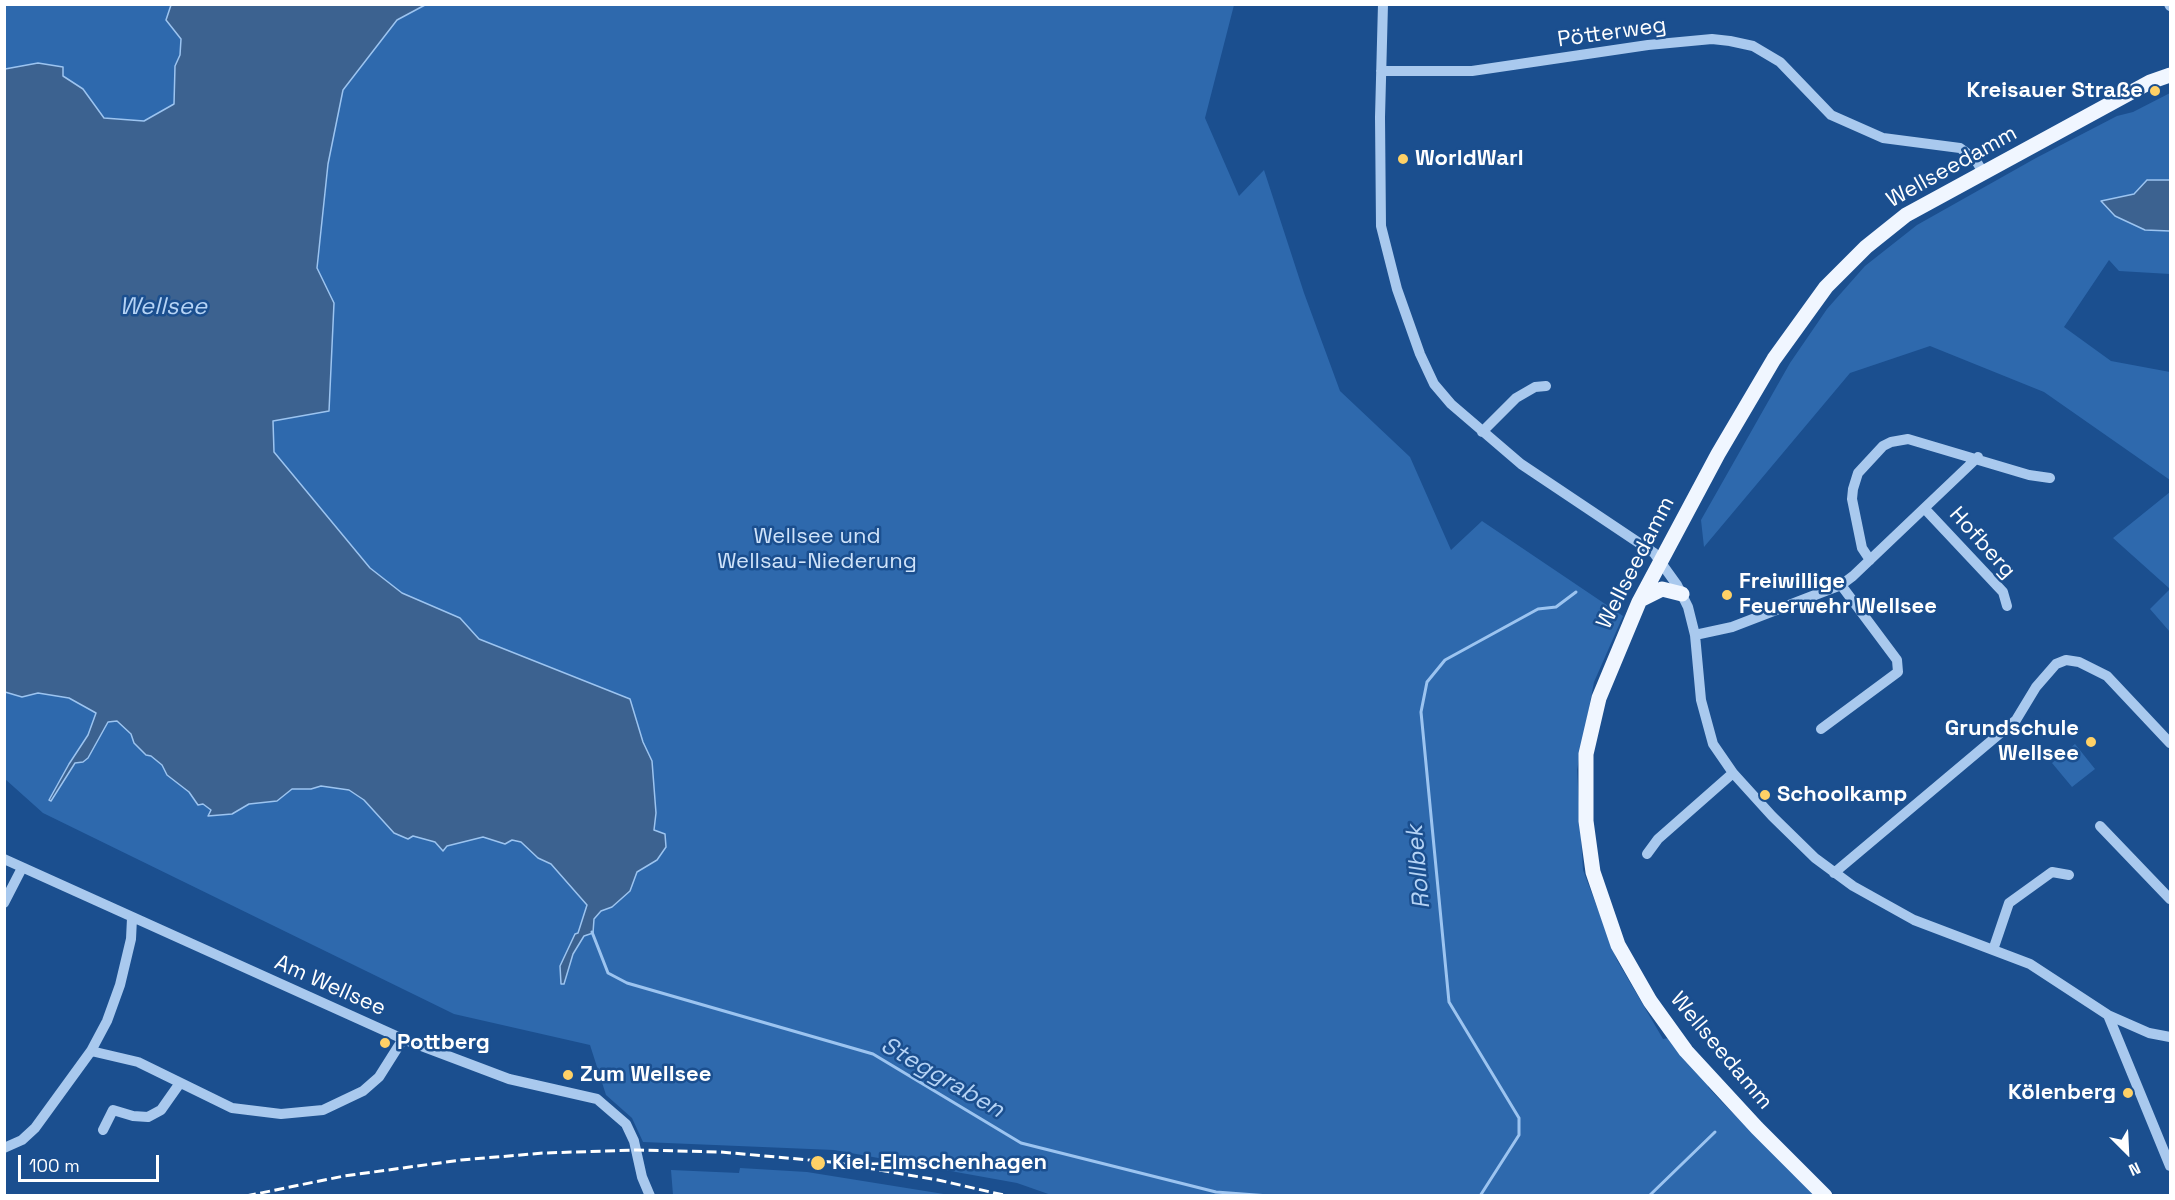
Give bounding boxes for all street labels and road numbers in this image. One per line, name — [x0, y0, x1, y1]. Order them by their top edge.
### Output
street label: Pötterweg — [1556, 12, 1668, 54]
street label: Wellseedamm — [1882, 120, 2022, 214]
street label: Wellseedamm — [1591, 492, 1681, 634]
street label: Hofberg — [1943, 502, 2021, 584]
street label: Am Wellsee — [270, 950, 390, 1022]
street label: Wellseedamm — [1664, 987, 1778, 1115]

